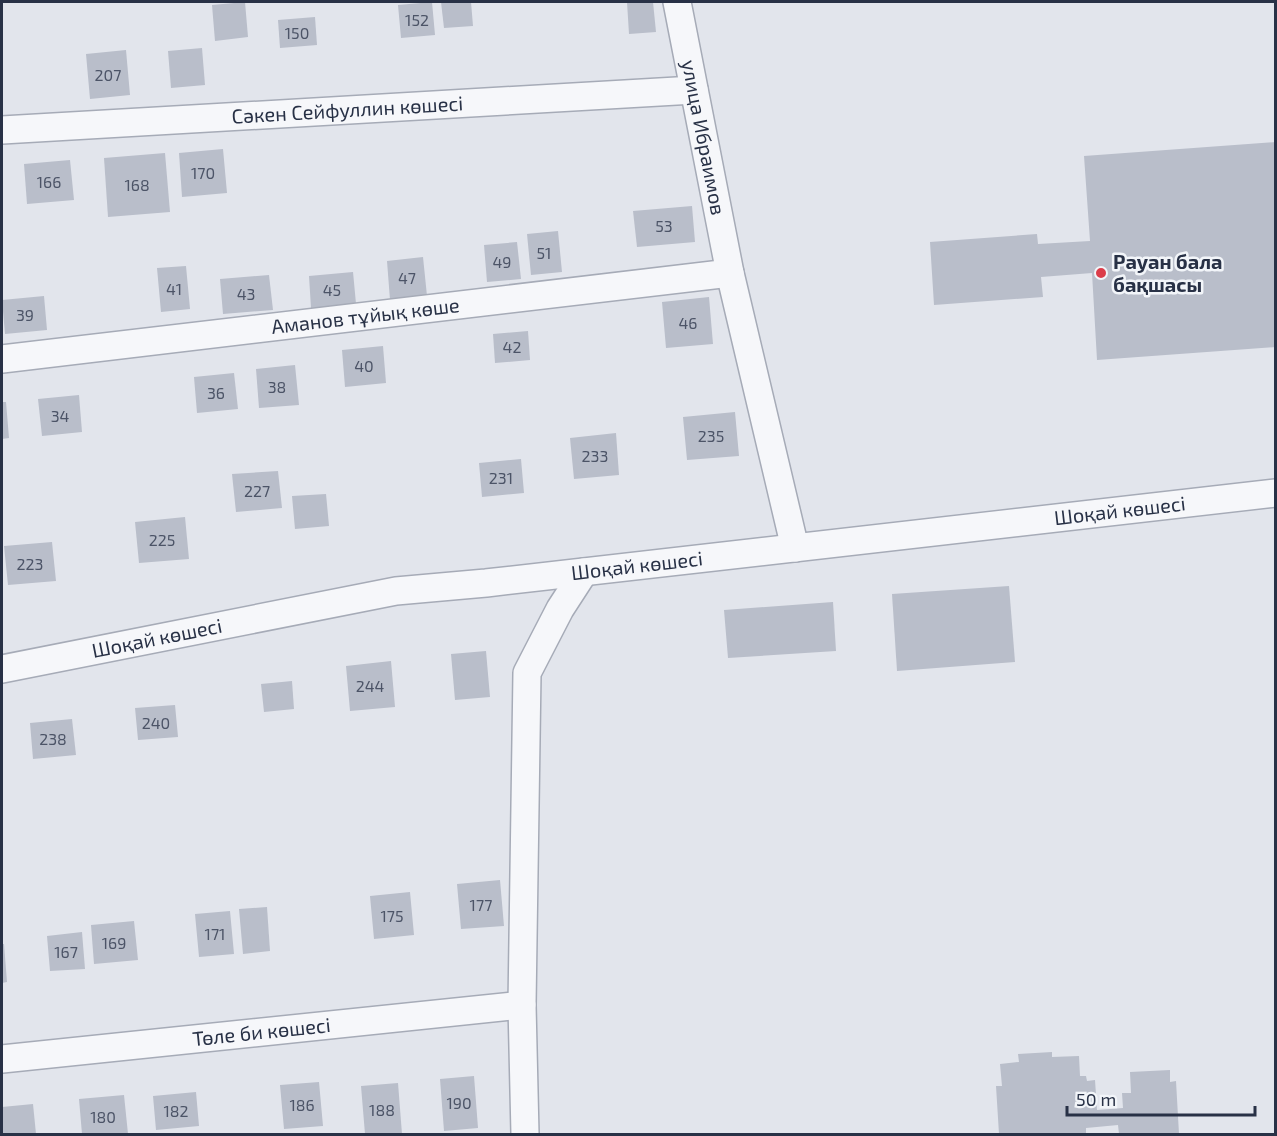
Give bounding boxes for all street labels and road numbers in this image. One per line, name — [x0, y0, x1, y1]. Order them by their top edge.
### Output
street label: улица Ибраимов — [677, 58, 731, 217]
street label: Сәкен Сейфуллин көшесі — [231, 90, 464, 128]
street label: Аманов тұйық көше — [270, 292, 461, 338]
street label: Шоқай көшесі — [1053, 490, 1187, 529]
street label: Шоқай көшесі — [570, 545, 704, 584]
street label: Шоқай көшесі — [90, 613, 224, 662]
street label: Төле би көшесі — [191, 1012, 332, 1050]

